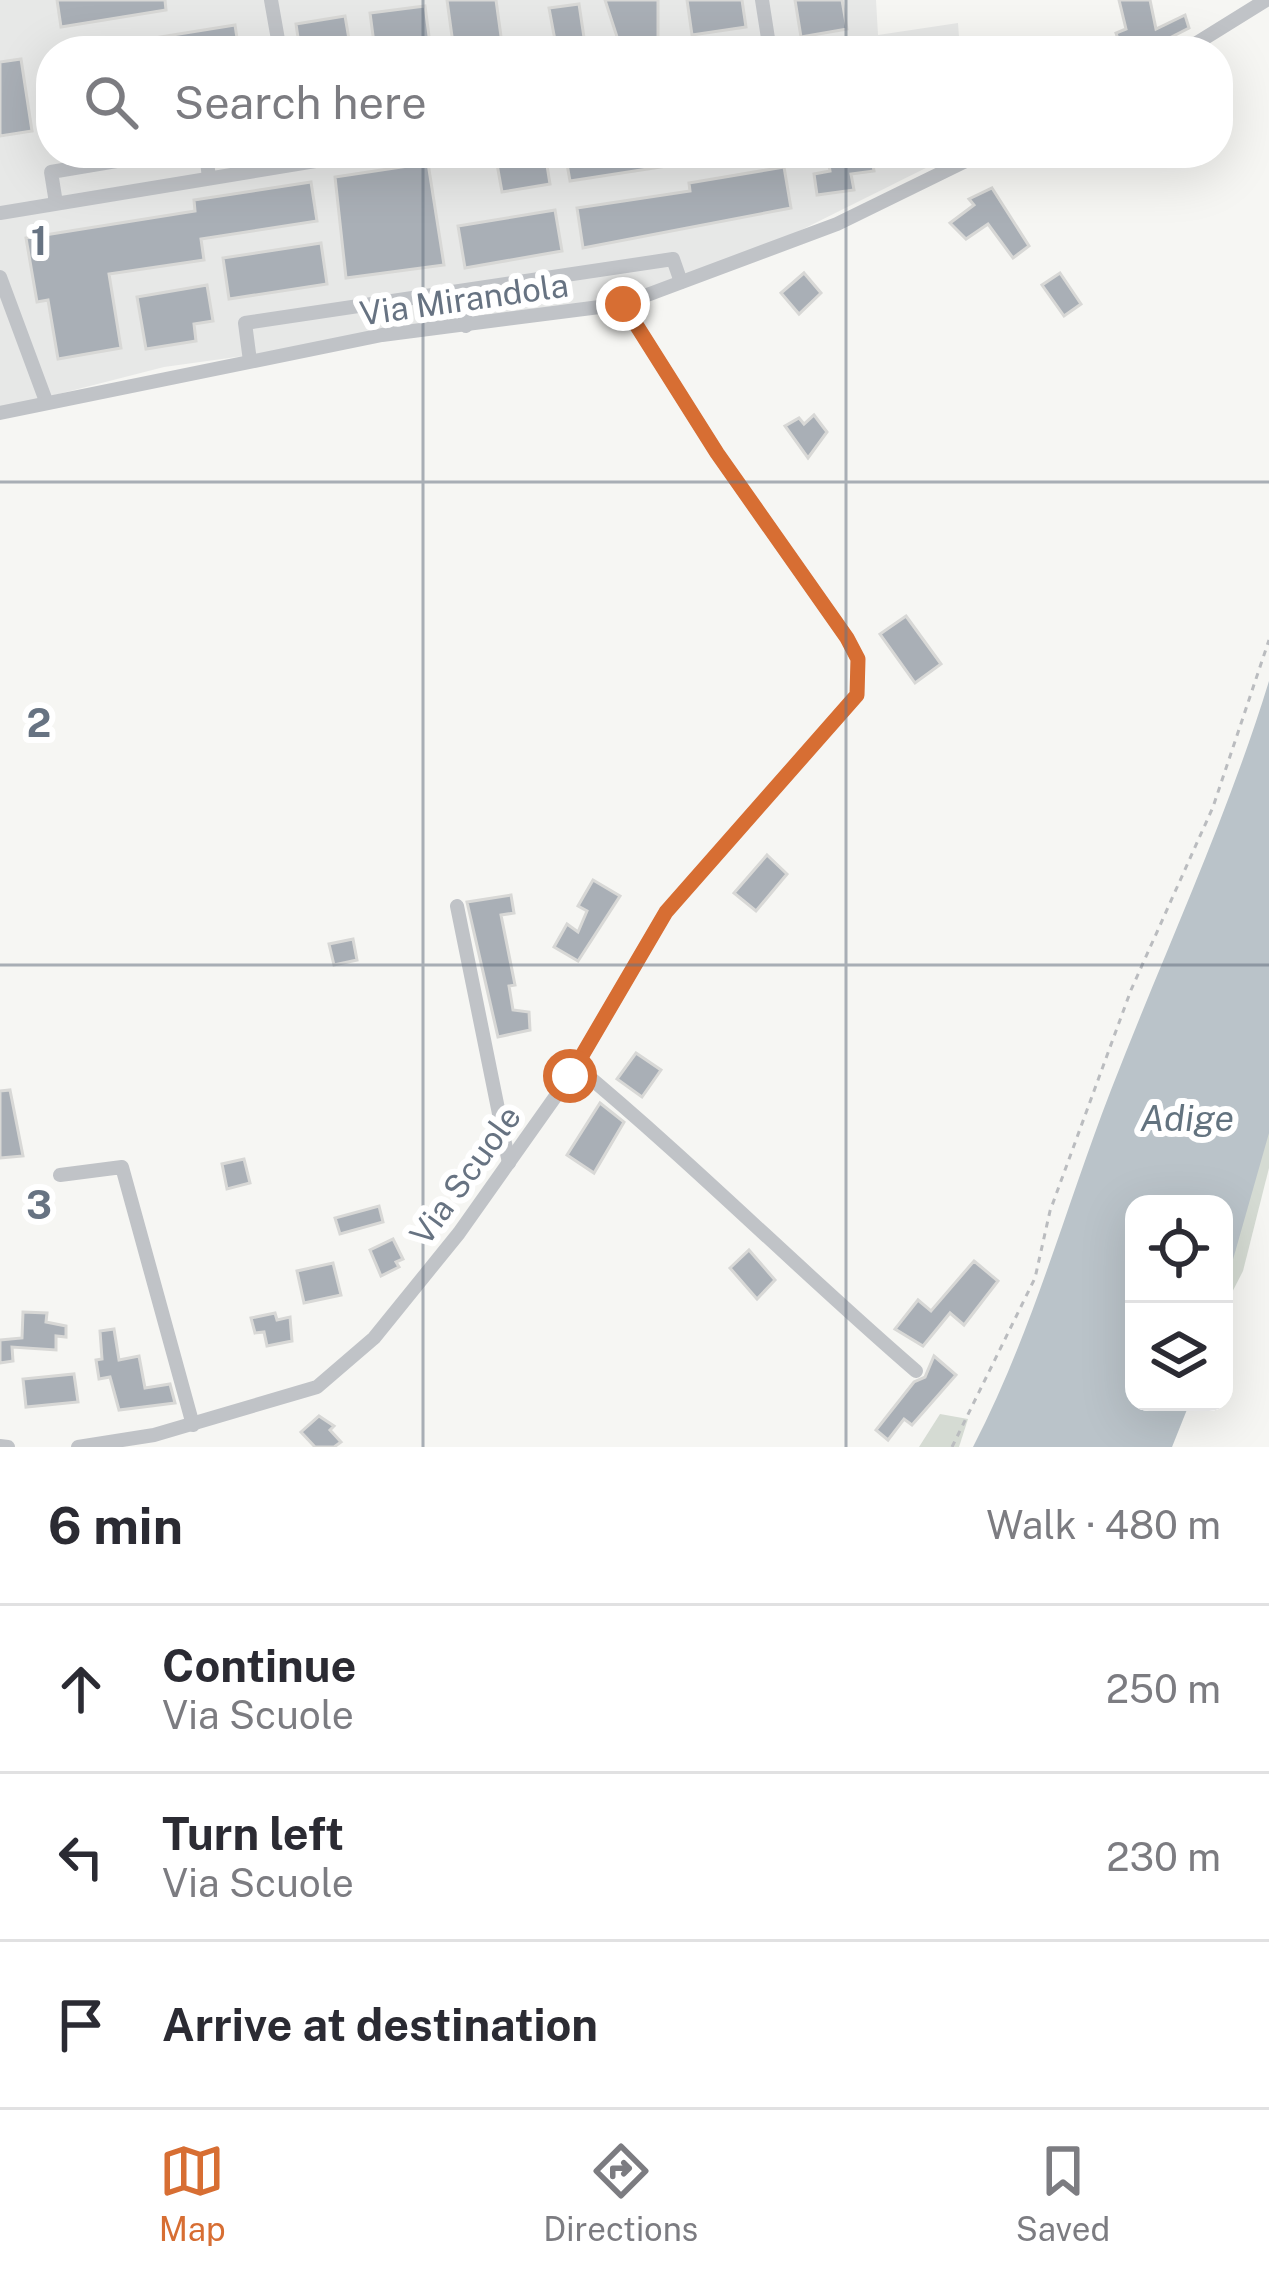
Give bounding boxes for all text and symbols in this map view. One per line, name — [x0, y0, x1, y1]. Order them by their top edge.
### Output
search box — [36, 36, 1233, 168]
icon: search — [78, 69, 144, 135]
text: Search here — [174, 76, 427, 129]
text: 1 — [31, 218, 47, 264]
street label: Via Mirandola — [357, 266, 571, 332]
route end — [596, 277, 650, 331]
text: 2 — [27, 700, 51, 746]
route start — [543, 1049, 597, 1103]
water label: Adige — [1140, 1097, 1234, 1139]
street label: Via Scuole — [402, 1098, 528, 1252]
text: 3 — [26, 1182, 52, 1228]
map controls — [1125, 1195, 1233, 1411]
button: locate — [1125, 1195, 1233, 1303]
button: layers — [1125, 1303, 1233, 1411]
text: 6 min — [48, 1496, 183, 1555]
text: Walk · 480 m — [986, 1502, 1221, 1548]
text: Continue — [162, 1639, 356, 1692]
icon: ahead — [48, 1656, 114, 1722]
text: 250 m — [1106, 1666, 1221, 1712]
text: Via Scuole — [162, 1692, 354, 1738]
text: Turn left — [162, 1807, 344, 1860]
icon: left — [48, 1824, 114, 1890]
text: 230 m — [1106, 1834, 1221, 1880]
text: Via Scuole — [162, 1860, 354, 1906]
icon: arrive — [48, 1992, 114, 2058]
text: Arrive at destination — [162, 1998, 598, 2051]
tab: Map — [159, 2138, 226, 2248]
tab: Directions — [543, 2138, 698, 2248]
tab: Saved — [1016, 2138, 1110, 2248]

